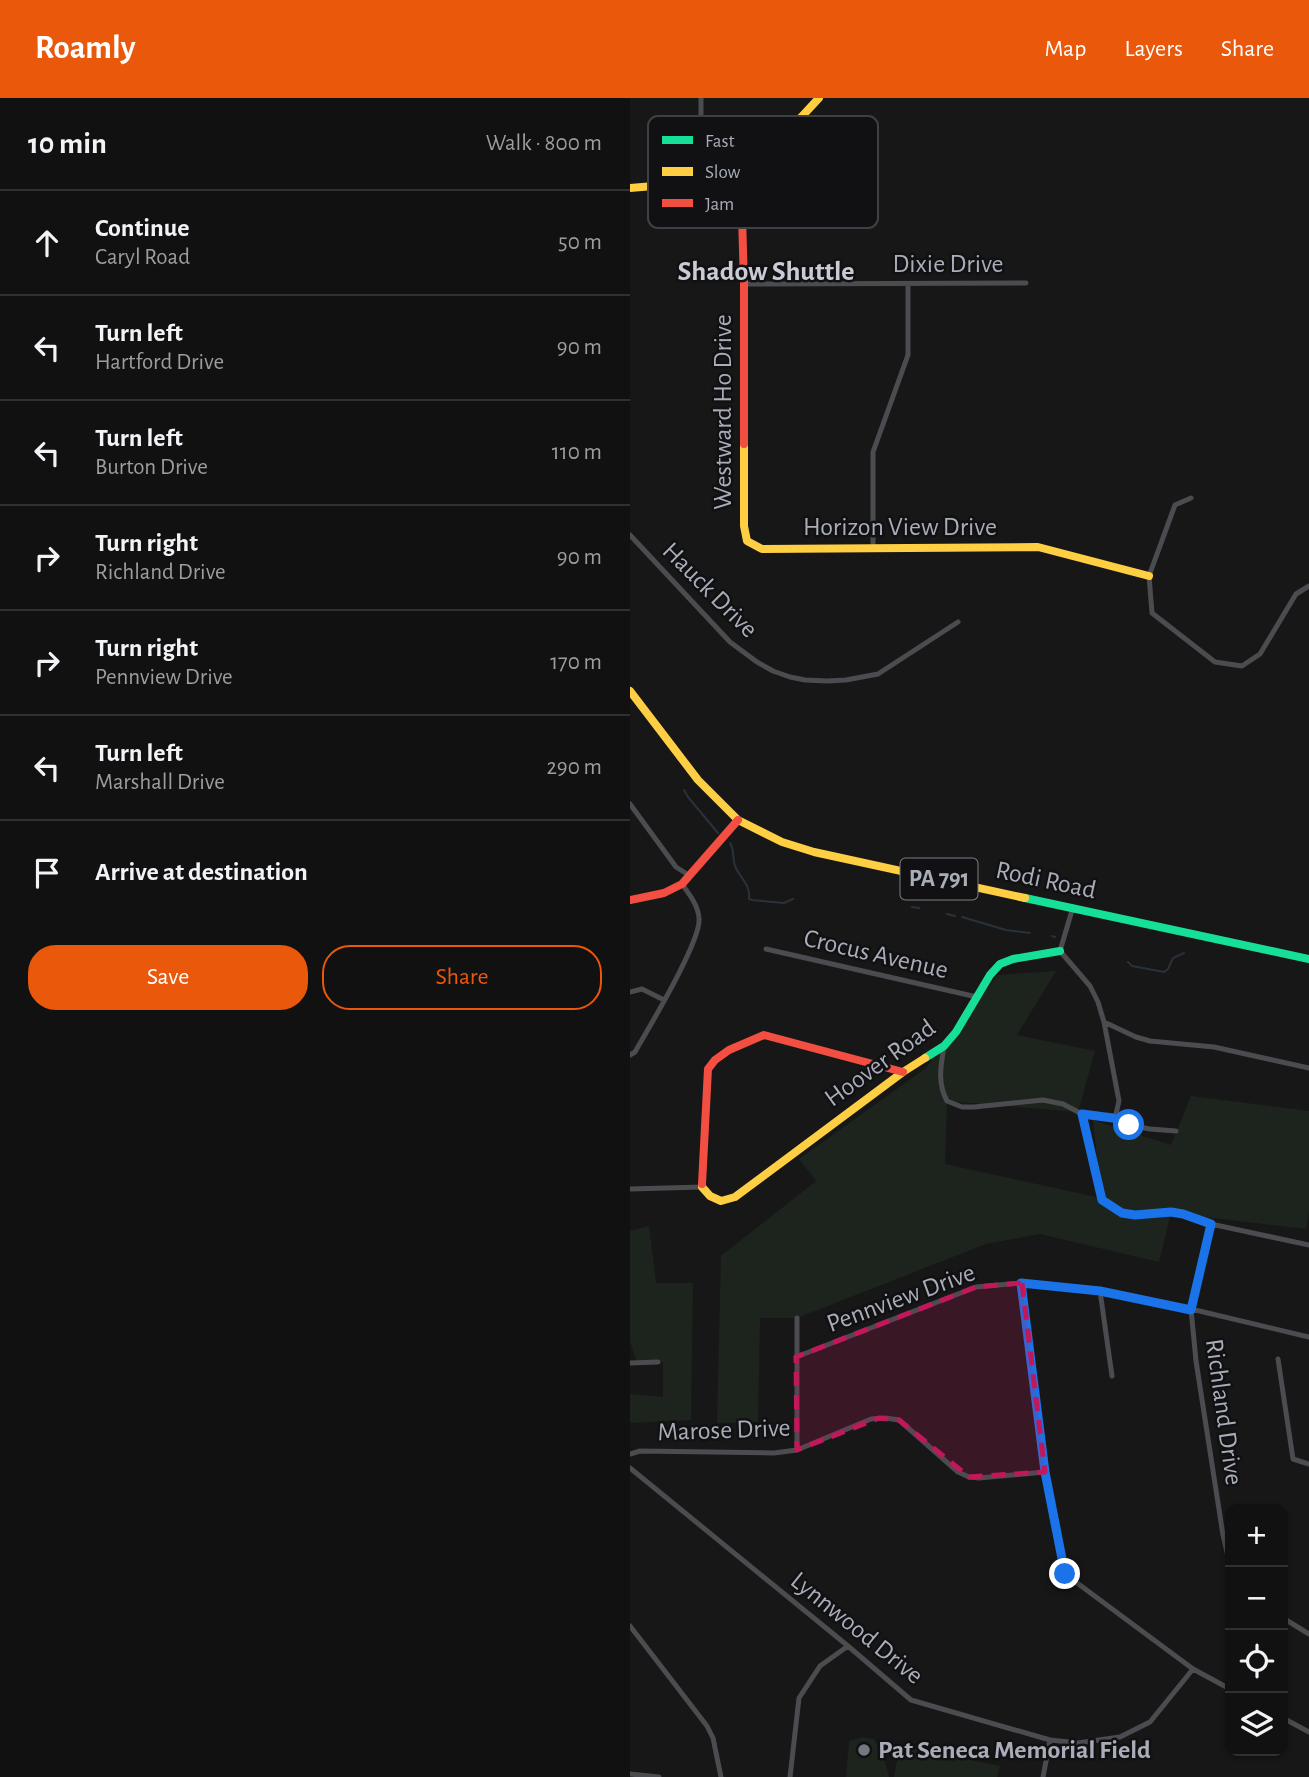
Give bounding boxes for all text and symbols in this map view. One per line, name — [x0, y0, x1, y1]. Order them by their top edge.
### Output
text: Roamly — [35, 32, 135, 65]
text: Map — [1044, 37, 1086, 61]
text: Layers — [1124, 37, 1183, 61]
text: Share — [1221, 37, 1274, 61]
legend — [648, 116, 878, 228]
text: 10 min — [28, 129, 107, 159]
text: Walk · 800 m — [486, 132, 602, 155]
text: Fast — [705, 132, 735, 151]
text: Slow — [705, 163, 741, 182]
text: Jam — [705, 195, 734, 214]
text: Continue — [95, 215, 190, 241]
icon: ahead — [28, 224, 66, 262]
text: 50 m — [558, 231, 602, 254]
text: Caryl Road — [95, 246, 190, 269]
street label: Dixie Drive — [892, 251, 1004, 277]
district label: Shadow Shuttle — [678, 258, 855, 286]
street label: Westward Ho Drive — [710, 314, 736, 510]
text: Turn left — [95, 320, 183, 346]
icon: left — [28, 329, 66, 367]
text: 90 m — [557, 336, 602, 359]
text: Hartford Drive — [95, 351, 224, 374]
text: Turn left — [95, 425, 183, 451]
icon: left — [28, 434, 66, 472]
text: 110 m — [552, 441, 602, 464]
text: Burton Drive — [95, 456, 208, 479]
street label: Horizon View Drive — [803, 514, 997, 540]
text: Turn right — [95, 530, 198, 556]
street label: Hauck Drive — [657, 537, 763, 643]
icon: right — [28, 539, 66, 577]
text: 90 m — [557, 546, 602, 569]
text: Richland Drive — [95, 561, 226, 584]
text: Turn right — [95, 635, 198, 661]
icon: right — [28, 644, 66, 682]
text: 170 m — [550, 651, 602, 674]
text: Pennview Drive — [95, 666, 233, 689]
text: Turn left — [95, 740, 183, 766]
icon: left — [28, 749, 66, 787]
text: 290 m — [546, 756, 602, 779]
text: Marshall Drive — [95, 771, 225, 794]
icon: arrive — [28, 854, 66, 892]
street label: Rodi Road — [993, 857, 1099, 903]
road number: PA 791 — [900, 858, 978, 900]
text: Arrive at destination — [95, 859, 308, 885]
street label: Crocus Avenue — [801, 925, 951, 983]
button: Save — [28, 945, 308, 1010]
button: Share — [322, 945, 602, 1010]
street label: Hoover Road — [820, 1014, 940, 1112]
route start — [1113, 1109, 1144, 1140]
street label: Pennview Drive — [823, 1259, 979, 1337]
street label: Richland Drive — [1201, 1337, 1247, 1487]
street label: Marose Drive — [657, 1415, 791, 1445]
map controls — [1225, 1504, 1288, 1756]
button: + — [1225, 1504, 1288, 1567]
route end — [1049, 1558, 1080, 1589]
street label: Lynnwood Drive — [786, 1567, 928, 1689]
button: − — [1225, 1567, 1288, 1630]
button: locate — [1225, 1630, 1288, 1693]
button: layers — [1225, 1693, 1288, 1756]
place label: Pat Seneca Memorial Field — [878, 1737, 1151, 1763]
marker: Pat Seneca Memorial Field — [856, 1742, 872, 1758]

